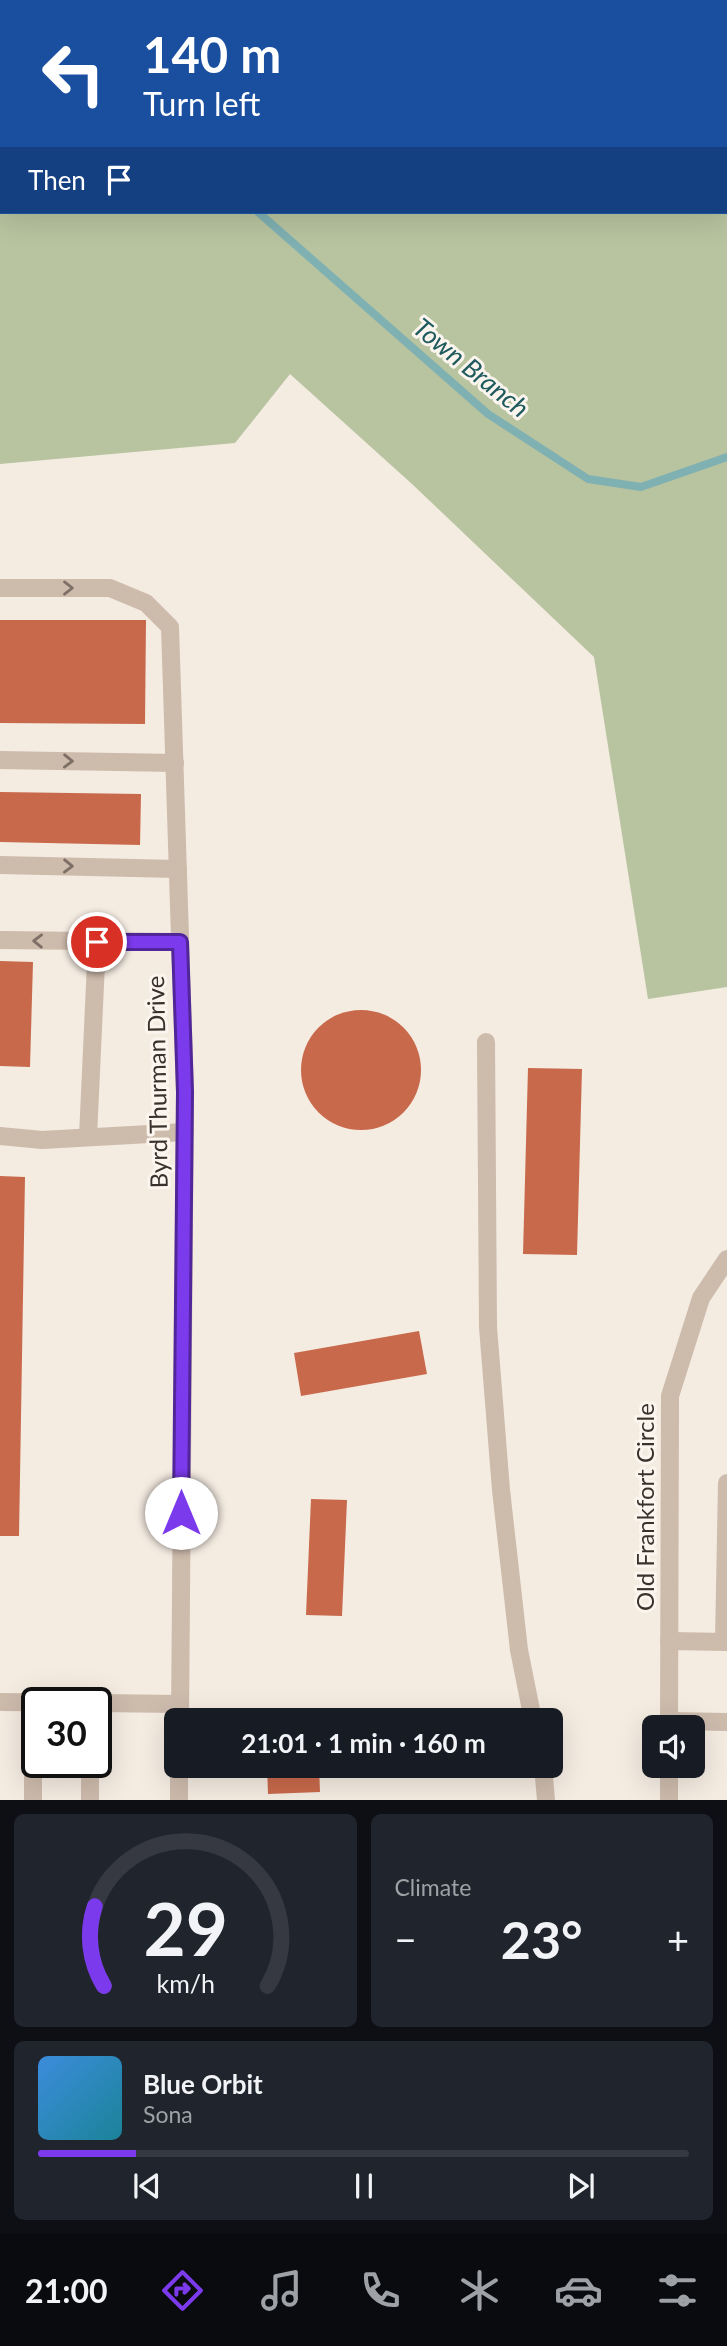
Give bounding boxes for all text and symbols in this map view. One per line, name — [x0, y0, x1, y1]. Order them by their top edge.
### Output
text: 140 m — [143, 25, 281, 83]
icon: left — [28, 28, 119, 119]
text: Turn left — [143, 84, 260, 123]
icon: arrive — [100, 161, 138, 199]
text: Then — [28, 164, 86, 196]
water label: Town Branch — [407, 311, 536, 424]
one-way arrow — [63, 580, 74, 596]
one-way arrow — [63, 754, 74, 769]
one-way arrow — [63, 859, 74, 874]
pin — [67, 912, 127, 972]
icon: arrive — [78, 923, 116, 961]
one-way arrow — [33, 933, 44, 948]
street label: Byrd Thurman Drive — [140, 975, 173, 1189]
street label: Old Frankfort Circle — [630, 1403, 659, 1611]
position arrow — [144, 1476, 218, 1550]
speed limit sign: 30 — [21, 1687, 112, 1778]
map controls — [642, 1715, 705, 1778]
button: sound — [642, 1715, 705, 1778]
text: 21:01 · 1 min · 160 m — [241, 1727, 486, 1759]
text: Climate — [395, 1873, 471, 1901]
text: 29 — [143, 1885, 227, 1973]
text: 23° — [501, 1908, 583, 1970]
text: − — [395, 1916, 417, 1962]
text: + — [667, 1916, 689, 1962]
text: km/h — [156, 1968, 215, 1998]
text: Blue Orbit — [143, 2068, 263, 2100]
text: Sona — [143, 2100, 193, 2128]
icon: previous — [128, 2167, 166, 2205]
icon: pause — [345, 2167, 383, 2205]
icon: next — [562, 2167, 600, 2205]
icon: directions — [158, 2266, 207, 2315]
icon: music — [257, 2266, 306, 2315]
icon: phone — [356, 2266, 405, 2315]
icon: climate — [455, 2266, 504, 2315]
icon: car — [554, 2266, 603, 2315]
icon: filters — [653, 2266, 702, 2315]
text: 21:00 — [25, 2271, 108, 2310]

